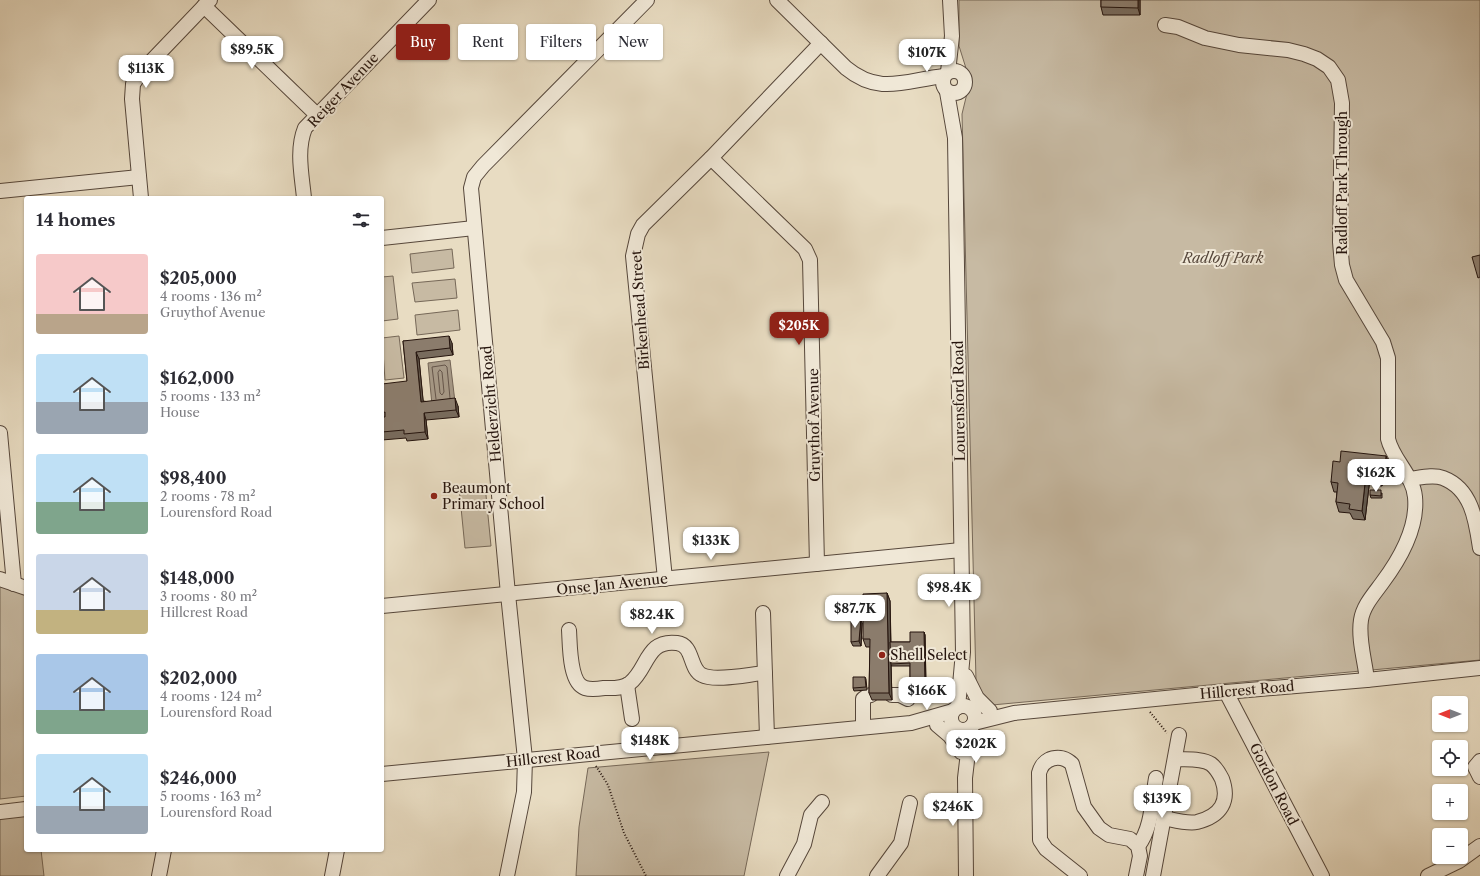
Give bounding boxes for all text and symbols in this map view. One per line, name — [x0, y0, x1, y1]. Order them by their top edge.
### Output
chip: Buy — [396, 24, 450, 60]
chip: Rent — [458, 24, 518, 60]
chip: Filters — [526, 24, 596, 60]
chip: New — [604, 24, 663, 60]
pin: $89.5K — [219, 36, 285, 70]
pin: $107K — [899, 39, 955, 73]
text: $89.5K — [230, 41, 274, 57]
text: $107K — [908, 44, 946, 60]
street label: Reiger Avenue — [304, 49, 382, 131]
pin: $113K — [118, 55, 174, 89]
text: $113K — [128, 60, 164, 76]
street label: Radloff Park Through — [1333, 111, 1351, 255]
icon: filters — [350, 209, 372, 231]
text: 14 homes — [36, 210, 115, 230]
street label: Birkenhead Street — [627, 249, 653, 370]
park label: Radloff Park — [1182, 249, 1264, 267]
text: $205,000 — [160, 268, 237, 288]
icon: home — [68, 270, 116, 318]
text: 4 rooms · 136 m² — [160, 288, 262, 304]
text: Gruythof Avenue — [160, 304, 266, 320]
pin: $205K — [771, 312, 827, 346]
text: $205K — [779, 317, 819, 333]
street label: Lourensford Road — [949, 340, 969, 462]
street label: Helderzicht Road — [477, 345, 505, 463]
text: $162,000 — [160, 368, 234, 388]
street label: Gruythof Avenue — [804, 368, 824, 482]
icon: home — [68, 370, 116, 418]
text: 5 rooms · 133 m² — [160, 388, 261, 404]
text: House — [160, 404, 200, 420]
pin: $162K — [1348, 459, 1404, 493]
text: $162K — [1357, 464, 1395, 480]
text: $98,400 — [160, 468, 227, 488]
icon: home — [68, 470, 116, 518]
place label: Beaumont Primary School — [442, 479, 545, 513]
text: 2 rooms · 78 m² — [160, 488, 256, 504]
marker: Beaumont Primary School — [429, 491, 439, 501]
text: Lourensford Road — [160, 504, 272, 520]
pin: $133K — [683, 527, 739, 561]
text: $133K — [692, 532, 730, 548]
text: $148,000 — [160, 568, 235, 588]
street label: Onse Jan Avenue — [555, 569, 669, 599]
icon: home — [68, 570, 116, 618]
pin: $98.4K — [916, 574, 982, 608]
text: $98.4K — [927, 579, 971, 595]
text: 3 rooms · 80 m² — [160, 588, 257, 604]
pin: $87.7K — [822, 595, 888, 629]
text: $87.7K — [834, 600, 876, 616]
pin: $82.4K — [619, 601, 685, 635]
text: Hillcrest Road — [160, 604, 248, 620]
text: $82.4K — [630, 606, 674, 622]
place label: Shell Select — [890, 646, 968, 664]
marker: Shell Select — [877, 650, 887, 660]
text: $202,000 — [160, 668, 237, 688]
icon: home — [68, 670, 116, 718]
pin: $166K — [899, 677, 955, 711]
street label: Hillcrest Road — [1199, 677, 1295, 703]
text: $166K — [907, 682, 947, 698]
text: 4 rooms · 124 m² — [160, 688, 262, 704]
north arrow — [1432, 696, 1468, 732]
map controls — [1432, 696, 1468, 864]
text: Lourensford Road — [160, 704, 272, 720]
pin: $148K — [622, 727, 678, 761]
pin: $202K — [948, 730, 1004, 764]
text: $148K — [630, 732, 670, 748]
text: $202K — [955, 735, 997, 751]
street label: Gordon Road — [1246, 740, 1303, 829]
button: locate — [1432, 740, 1468, 776]
street label: Hillcrest Road — [505, 743, 602, 771]
text: $246,000 — [160, 768, 237, 788]
icon: home — [68, 770, 116, 818]
button: + — [1432, 784, 1468, 820]
pin: $139K — [1134, 785, 1190, 819]
text: 5 rooms · 163 m² — [160, 788, 261, 804]
text: $139K — [1143, 790, 1181, 806]
pin: $246K — [925, 793, 981, 827]
text: $246K — [933, 798, 973, 814]
text: Lourensford Road — [160, 804, 272, 820]
button: − — [1432, 828, 1468, 864]

